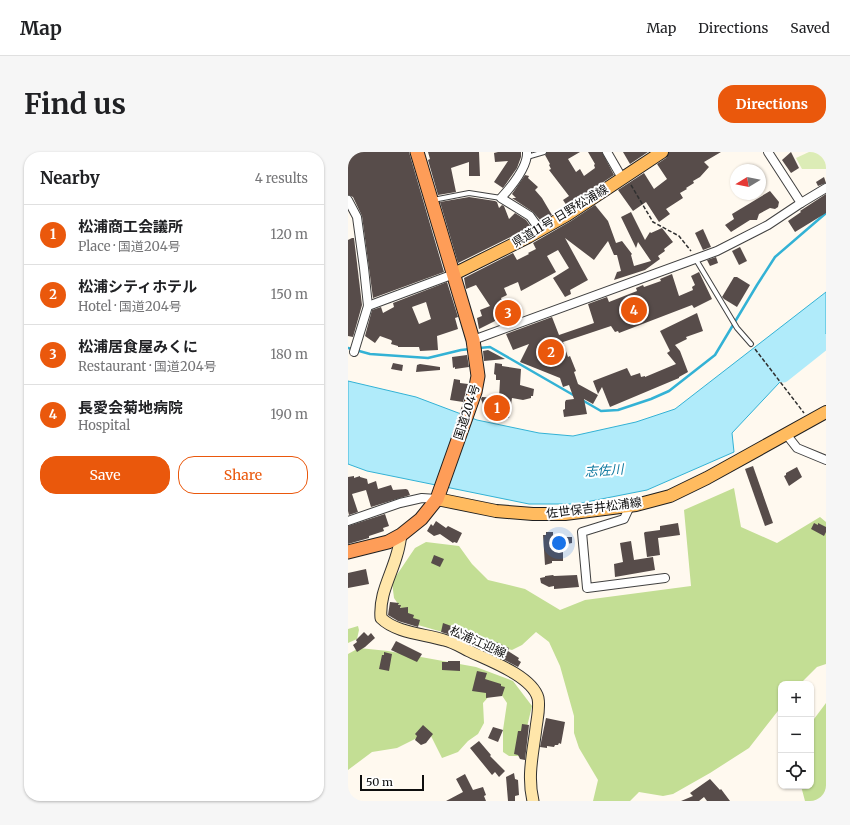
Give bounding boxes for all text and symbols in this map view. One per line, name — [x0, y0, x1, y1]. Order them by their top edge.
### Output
text: Map — [20, 16, 62, 40]
text: Map — [646, 19, 676, 37]
text: Directions — [698, 19, 768, 37]
text: Saved — [790, 19, 830, 37]
button: Directions — [718, 85, 826, 123]
text: Find us — [24, 86, 126, 122]
north arrow — [730, 164, 766, 200]
text: Nearby — [40, 167, 100, 189]
text: 4 results — [255, 170, 308, 187]
street label: 県道11号 日野松浦線 — [509, 181, 610, 250]
text: 松浦商工会議所 — [78, 217, 183, 236]
text: 1 — [50, 226, 56, 243]
text: 120 m — [270, 226, 308, 243]
text: Place · 国道204号 — [78, 238, 181, 255]
text: 松浦シティホテル — [78, 277, 197, 296]
text: 2 — [49, 286, 57, 303]
text: 150 m — [271, 286, 308, 303]
pin: 4 — [621, 295, 647, 325]
text: Hotel · 国道204号 — [78, 298, 182, 315]
pin: 3 — [495, 298, 521, 328]
text: 松浦居食屋みくに — [78, 337, 198, 356]
pin: 2 — [538, 337, 564, 367]
text: 3 — [49, 346, 57, 363]
text: 180 m — [270, 346, 308, 363]
text: Restaurant · 国道204号 — [78, 358, 217, 375]
street label: 国道204号 — [450, 382, 483, 442]
pin: 1 — [484, 393, 510, 423]
text: 長愛会菊地病院 — [78, 398, 183, 417]
text: 4 — [49, 406, 57, 423]
text: 190 m — [271, 406, 308, 423]
text: Hospital — [78, 417, 130, 434]
button: Save — [40, 456, 170, 494]
button: Share — [178, 456, 308, 494]
water label: 志佐川 — [584, 461, 626, 480]
street label: 佐世保吉井松浦線 — [545, 494, 643, 521]
your location — [549, 533, 569, 553]
street label: 松浦江迎線 — [448, 622, 509, 661]
map controls — [778, 681, 814, 789]
button: + — [778, 681, 814, 717]
button: − — [778, 717, 814, 753]
button: locate — [778, 753, 814, 789]
scale bar — [360, 773, 424, 792]
text: 50 m — [366, 775, 393, 789]

